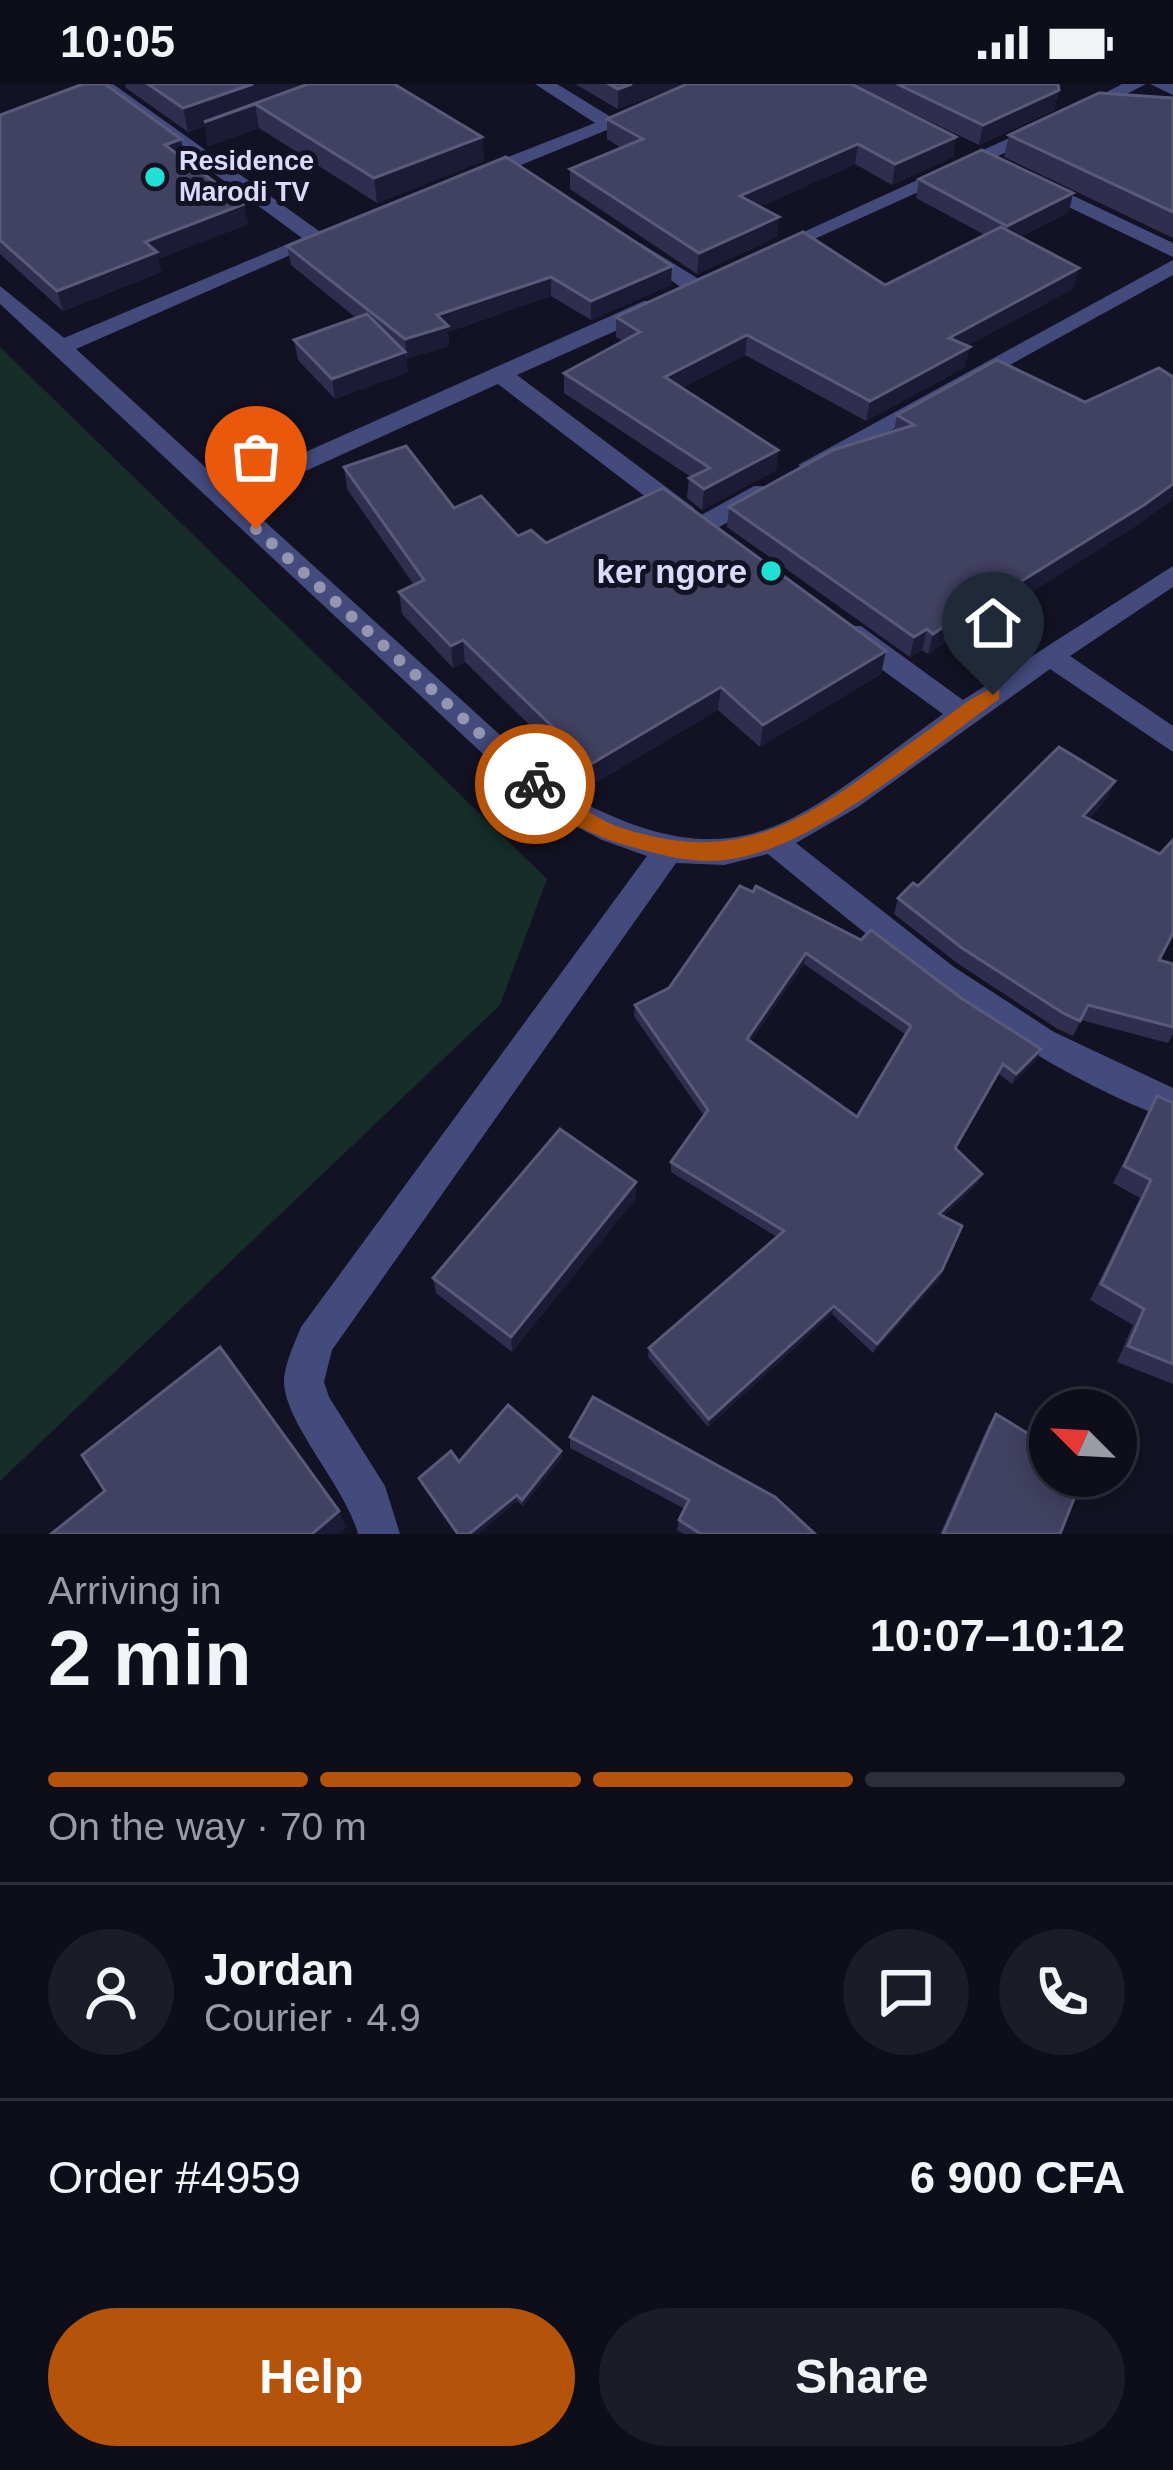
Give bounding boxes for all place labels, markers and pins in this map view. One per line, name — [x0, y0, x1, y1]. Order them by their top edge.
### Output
place label: Residence Marodi TV — [179, 146, 314, 207]
marker: Residence Marodi TV — [142, 164, 168, 190]
pin — [205, 406, 307, 529]
place label: ker ngore — [597, 553, 747, 590]
marker: ker ngore — [758, 558, 784, 584]
pin — [942, 572, 1044, 695]

